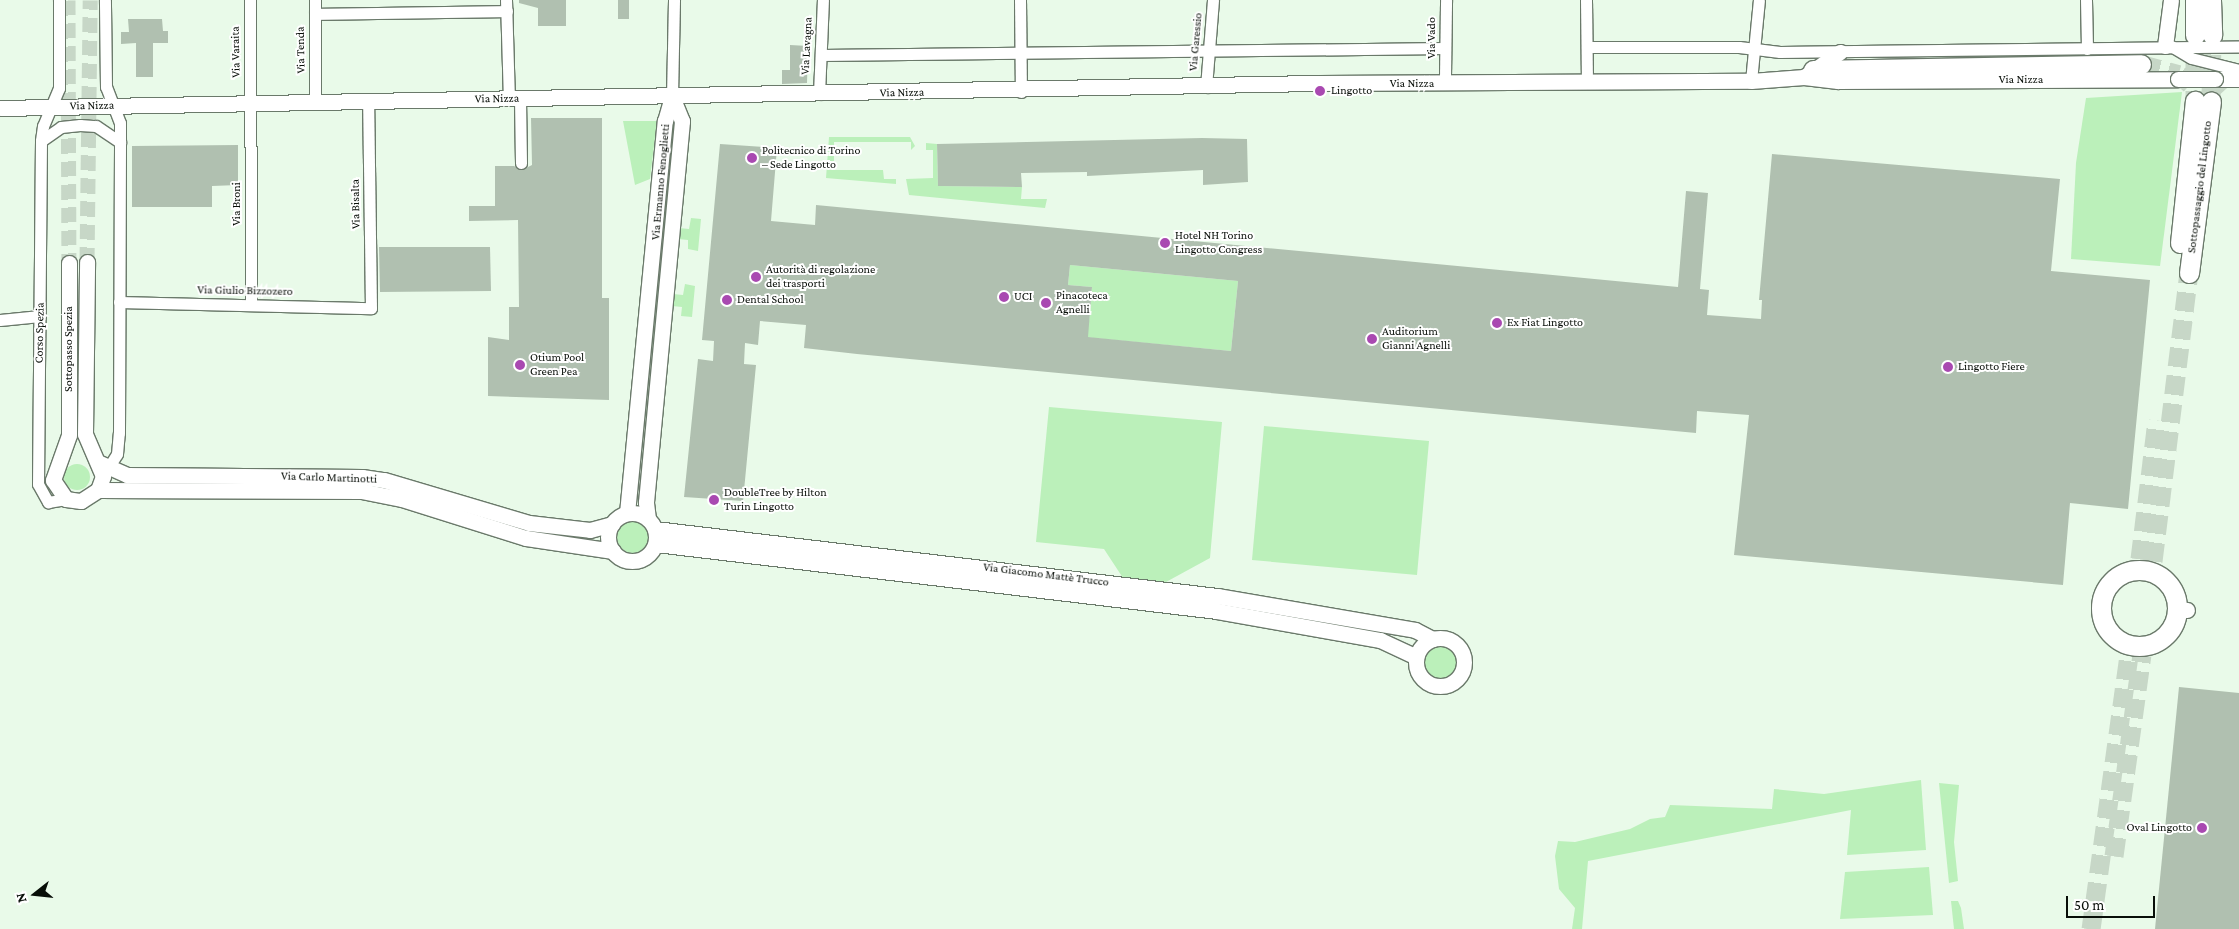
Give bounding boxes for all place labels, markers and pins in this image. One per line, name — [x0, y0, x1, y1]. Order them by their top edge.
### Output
marker: Lingotto — [1313, 84, 1327, 98]
place label: Lingotto — [1331, 84, 1372, 98]
place label: Politecnico di Torino – Sede Lingotto — [762, 144, 860, 172]
marker: Politecnico di Torino – Sede Lingotto — [746, 152, 758, 164]
place label: Hotel NH Torino Lingotto Congress — [1175, 229, 1262, 257]
marker: Hotel NH Torino Lingotto Congress — [1159, 237, 1171, 249]
place label: Autorità di regolazione dei trasporti — [766, 263, 875, 291]
marker: Autorità di regolazione dei trasporti — [750, 271, 762, 283]
place label: Pinacoteca Agnelli — [1056, 289, 1108, 317]
place label: UCI — [1014, 290, 1032, 304]
marker: UCI — [998, 291, 1010, 303]
place label: Dental School — [737, 293, 804, 307]
marker: Dental School — [721, 294, 733, 306]
marker: Pinacoteca Agnelli — [1040, 297, 1052, 309]
place label: Ex Fiat Lingotto — [1507, 316, 1583, 330]
marker: Ex Fiat Lingotto — [1491, 317, 1503, 329]
place label: Auditorium Gianni Agnelli — [1382, 325, 1450, 353]
marker: Auditorium Gianni Agnelli — [1366, 333, 1378, 345]
place label: Otium Pool Green Pea — [530, 351, 584, 379]
marker: Otium Pool Green Pea — [514, 359, 526, 371]
place label: Lingotto Fiere — [1958, 360, 2025, 374]
marker: Lingotto Fiere — [1942, 361, 1954, 373]
place label: DoubleTree by Hilton Turin Lingotto — [724, 486, 827, 514]
marker: DoubleTree by Hilton Turin Lingotto — [708, 494, 720, 506]
place label: Oval Lingotto — [2126, 821, 2192, 835]
marker: Oval Lingotto — [2196, 822, 2208, 834]

